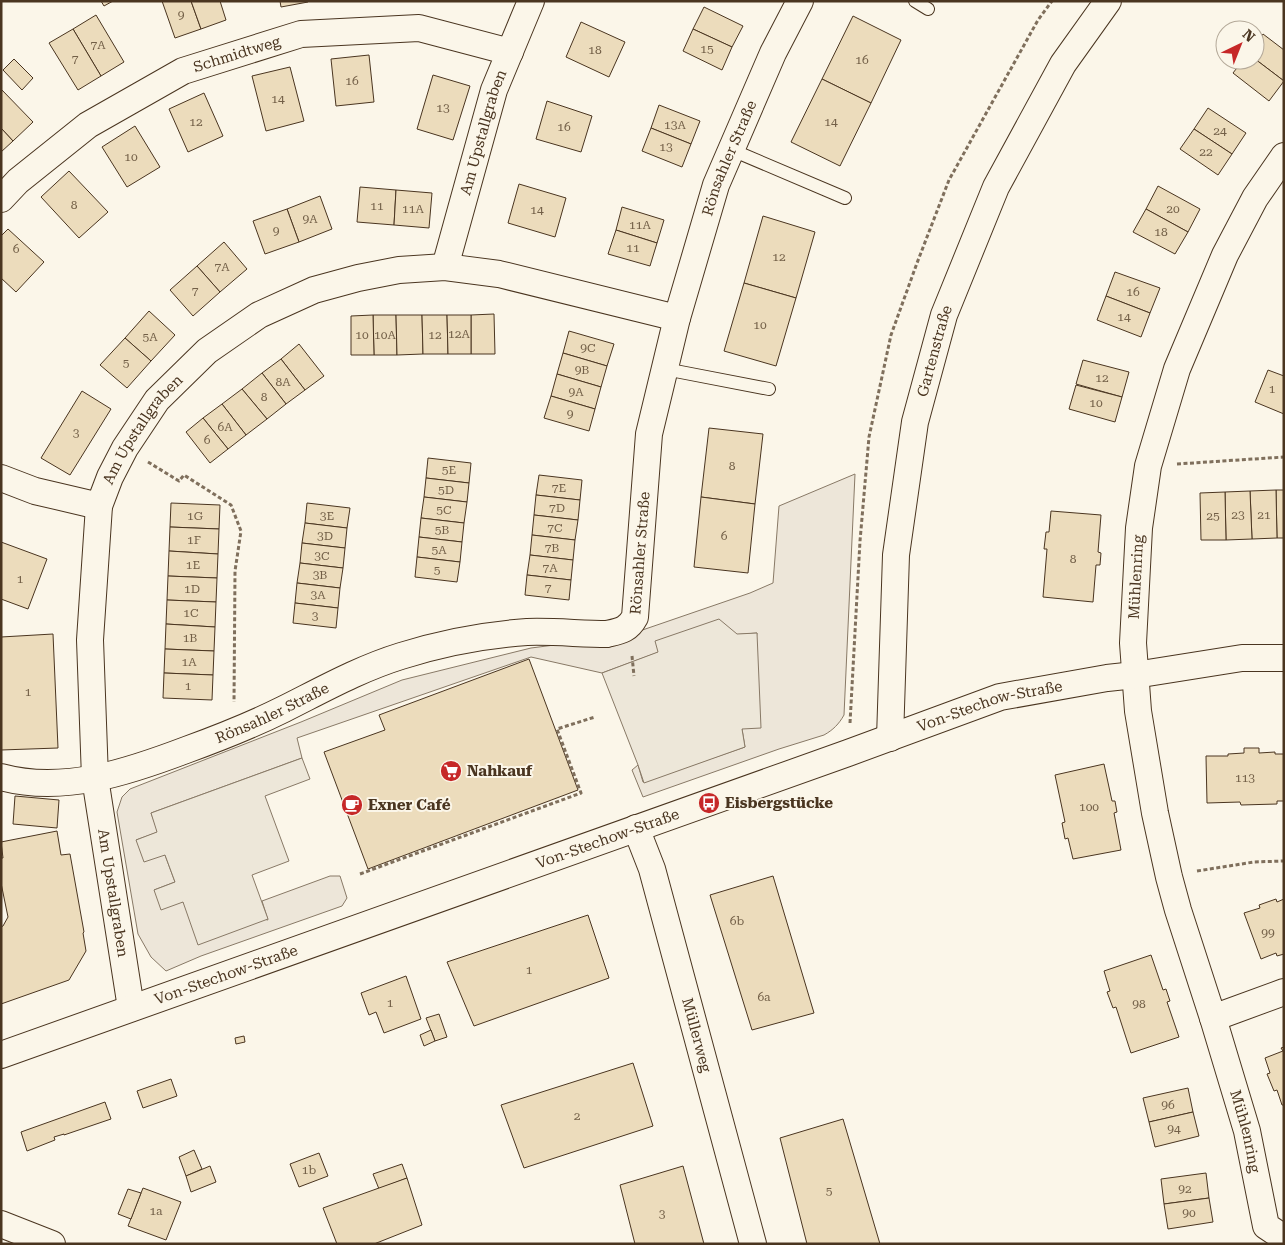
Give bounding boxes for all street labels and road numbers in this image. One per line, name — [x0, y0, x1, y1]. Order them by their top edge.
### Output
street label: Schmidtweg — [191, 32, 283, 76]
street label: Am Upstallgraben — [456, 67, 511, 197]
street label: Rönsahler Straße — [698, 98, 760, 218]
street label: Gartenstraße — [913, 302, 956, 399]
street label: Am Upstallgraben — [99, 371, 187, 487]
street label: Rönsahler Straße — [626, 491, 654, 615]
street label: Mühlenring — [1125, 534, 1147, 620]
street label: Von-Stechow-Straße — [915, 677, 1064, 736]
street label: Rönsahler Straße — [213, 679, 332, 747]
street label: Von-Stechow-Straße — [534, 805, 682, 873]
street label: Am Upstallgraben — [94, 827, 132, 959]
street label: Von-Stechow-Straße — [152, 941, 300, 1009]
street label: Müllerweg — [678, 996, 715, 1075]
street label: Mühlenring — [1226, 1088, 1264, 1175]

